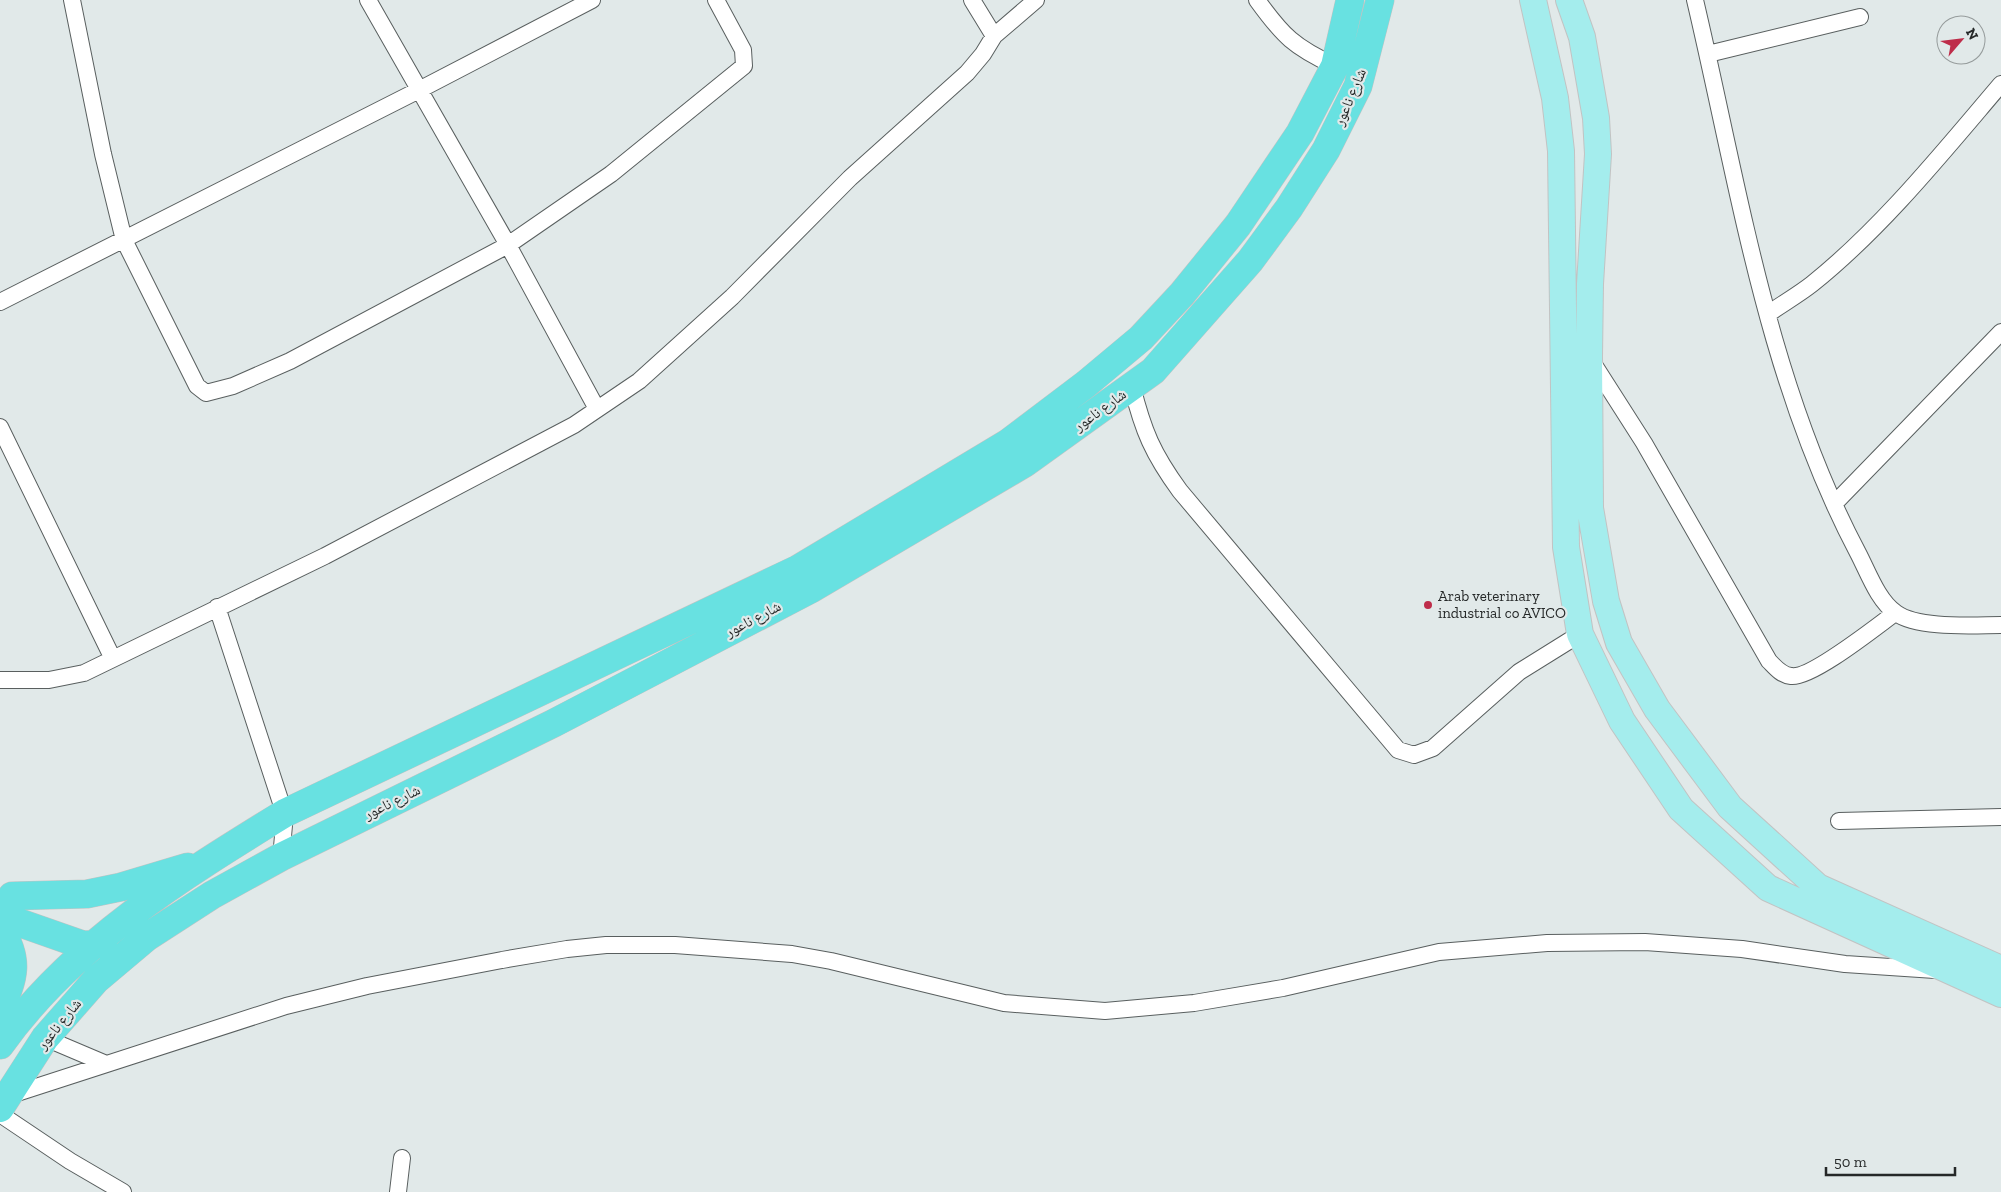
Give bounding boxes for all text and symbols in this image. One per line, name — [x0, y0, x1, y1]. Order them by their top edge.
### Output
north arrow — [1936, 15, 1986, 65]
text: N — [1962, 25, 1982, 43]
street label: شارع ناعور — [1330, 66, 1371, 130]
street label: شارع ناعور — [1070, 385, 1130, 436]
place label: Arab veterinary industrial co AVICO — [1438, 587, 1566, 622]
street label: شارع ناعور — [721, 597, 784, 642]
marker: Arab veterinary industrial co AVICO — [1422, 599, 1434, 611]
street label: شارع ناعور — [360, 781, 424, 825]
street label: شارع ناعور — [32, 995, 86, 1054]
scale bar — [1826, 1144, 1955, 1176]
text: 50 m — [1834, 1153, 1867, 1171]

